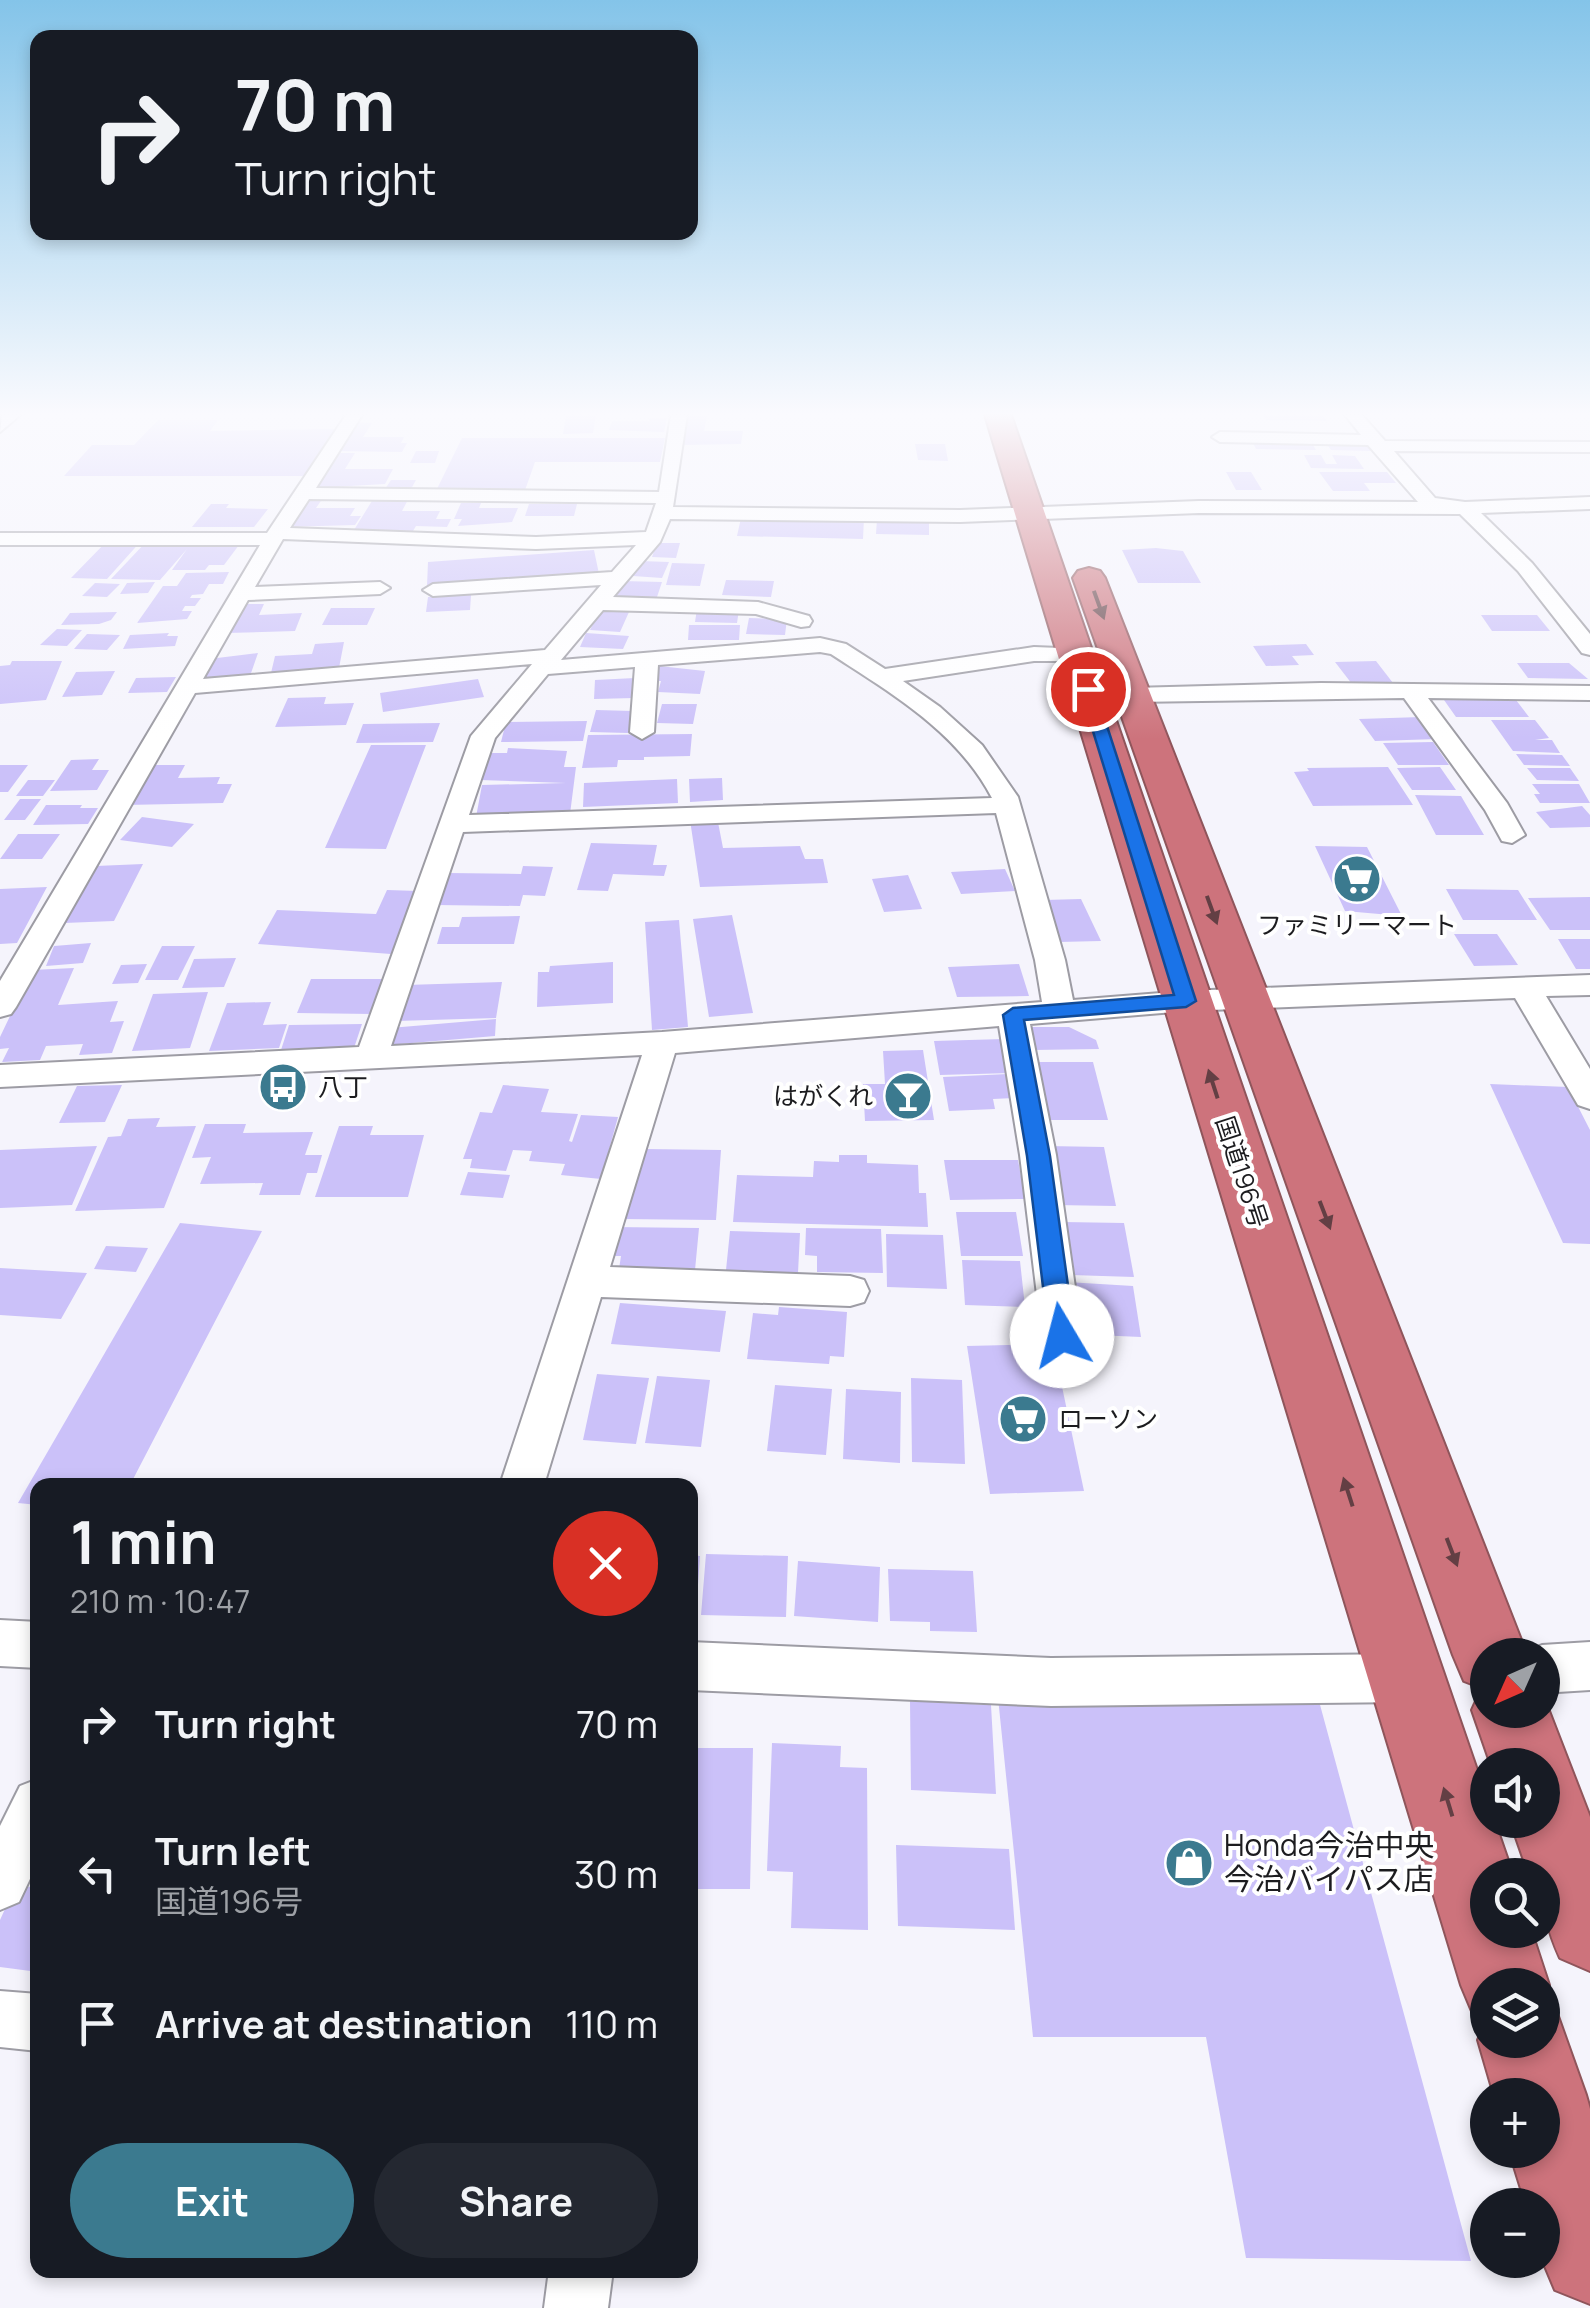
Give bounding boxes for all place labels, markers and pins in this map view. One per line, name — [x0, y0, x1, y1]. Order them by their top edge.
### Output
pin — [1046, 647, 1131, 732]
supermarket icon: ファミリーマート — [1331, 853, 1383, 905]
place label: ファミリーマート — [1257, 907, 1457, 942]
bus stop icon: 八丁 — [257, 1061, 309, 1113]
place label: 八丁 — [318, 1069, 368, 1104]
bar icon: はがくれ — [882, 1070, 934, 1122]
place label: はがくれ — [773, 1078, 873, 1113]
supermarket icon: ローソン — [997, 1393, 1049, 1445]
place label: ローソン — [1058, 1401, 1158, 1436]
place label: Honda今治中央 今治バイパス店 — [1224, 1824, 1434, 1899]
shop icon: Honda今治中央 今治バイパス店 — [1163, 1837, 1215, 1889]

